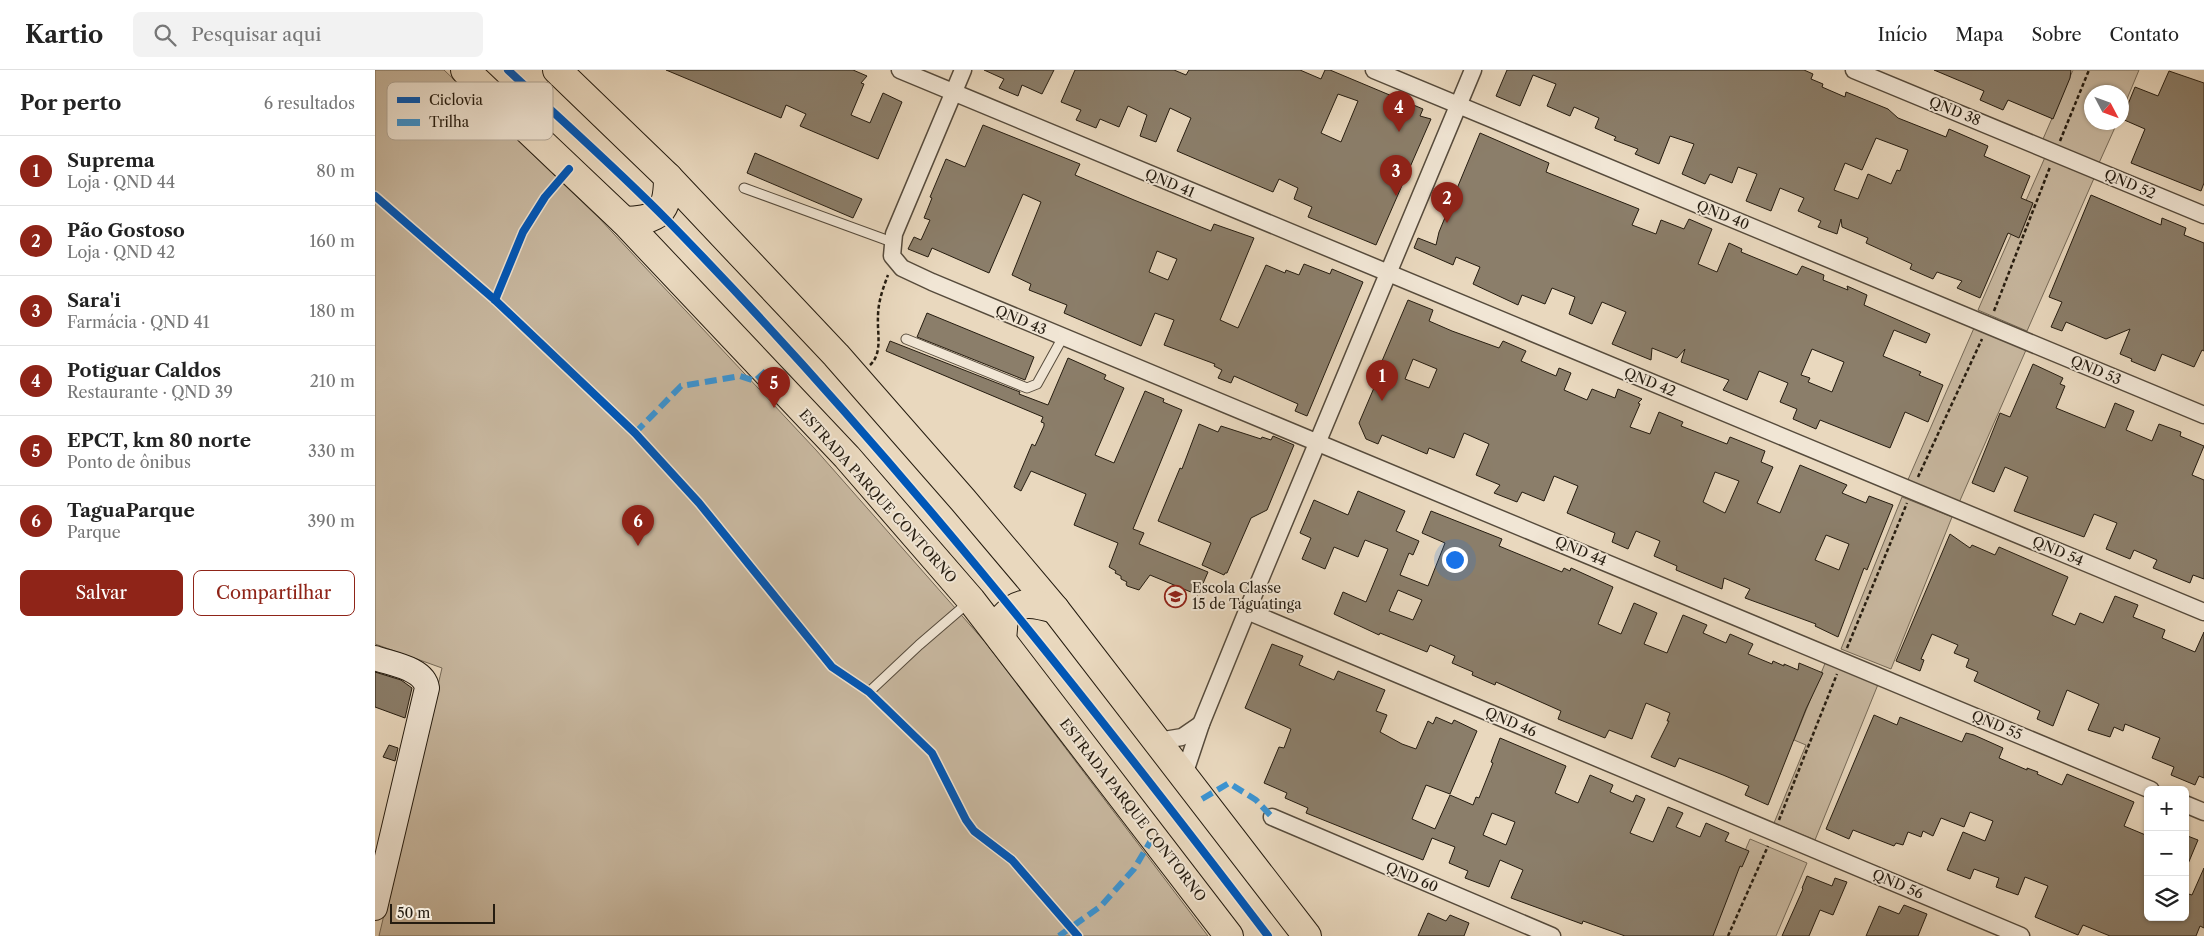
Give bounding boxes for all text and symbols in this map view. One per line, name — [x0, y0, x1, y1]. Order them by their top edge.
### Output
search box — [133, 12, 483, 57]
text: Kartio — [25, 20, 103, 49]
icon: search — [151, 21, 179, 49]
text: Pesquisar aqui — [191, 23, 321, 46]
text: Início — [1878, 24, 1927, 46]
text: Mapa — [1955, 24, 2003, 46]
text: Sobre — [2031, 24, 2082, 46]
text: Contato — [2110, 24, 2179, 46]
legend — [387, 82, 553, 140]
north arrow — [2084, 85, 2129, 130]
text: Por perto — [20, 90, 121, 115]
text: Ciclovia — [429, 91, 484, 109]
pin: 4 — [1383, 91, 1415, 132]
text: 6 resultados — [264, 93, 355, 113]
street label: QND 38 — [1927, 93, 1983, 129]
text: Trilha — [429, 113, 470, 131]
text: Suprema — [67, 149, 155, 172]
pin: 3 — [1380, 155, 1412, 196]
text: 1 — [32, 161, 40, 181]
text: 80 m — [316, 161, 355, 181]
street label: QND 41 — [1142, 165, 1198, 202]
street label: QND 52 — [2102, 165, 2158, 203]
text: Loja · QND 44 — [67, 172, 175, 192]
pin: 2 — [1431, 182, 1463, 223]
street label: QND 40 — [1694, 196, 1752, 234]
text: Pão Gostoso — [67, 219, 185, 242]
text: 2 — [31, 231, 41, 251]
text: 160 m — [310, 231, 355, 251]
text: Loja · QND 42 — [67, 242, 175, 262]
text: Sara'i — [67, 289, 121, 312]
text: 3 — [31, 301, 41, 321]
text: 180 m — [309, 301, 355, 321]
street label: QND 43 — [993, 301, 1049, 339]
text: Farmácia · QND 41 — [67, 312, 209, 332]
street label: QND 53 — [2068, 351, 2124, 389]
text: Potiguar Caldos — [67, 359, 221, 382]
pin: 1 — [1366, 360, 1398, 401]
street label: QND 42 — [1621, 363, 1679, 401]
pin: 5 — [758, 367, 790, 408]
text: 4 — [31, 371, 41, 391]
text: 210 m — [310, 371, 355, 391]
text: Restaurante · QND 39 — [67, 382, 233, 402]
street label: ESTRADA PARQUE CONTORNO — [795, 405, 961, 587]
text: EPCT, km 80 norte — [67, 429, 251, 452]
text: 5 — [32, 441, 40, 461]
text: 330 m — [308, 441, 355, 461]
text: Ponto de ônibus — [67, 452, 191, 472]
text: TaguaParque — [67, 499, 195, 522]
pin: 6 — [622, 505, 654, 546]
text: 6 — [31, 511, 41, 531]
text: 390 m — [308, 511, 355, 531]
text: Parque — [67, 522, 121, 542]
street label: QND 44 — [1552, 532, 1610, 570]
street label: QND 54 — [2030, 532, 2086, 570]
your location — [1442, 547, 1468, 573]
button: Salvar — [20, 570, 183, 616]
button: Compartilhar — [193, 570, 355, 616]
place label: Escola Classe 15 de Taguatinga — [1192, 579, 1302, 613]
school or university icon: Escola Classe 15 de Taguatinga — [1164, 584, 1188, 608]
street label: QND 46 — [1482, 703, 1540, 741]
street label: QND 55 — [1969, 706, 2025, 744]
street label: ESTRADA PARQUE CONTORNO — [1056, 715, 1210, 905]
map controls — [2144, 786, 2189, 921]
button: + — [2144, 786, 2189, 831]
button: − — [2144, 831, 2189, 876]
street label: QND 60 — [1383, 858, 1441, 896]
street label: QND 56 — [1870, 865, 1926, 903]
button: layers — [2144, 876, 2189, 921]
scale bar — [390, 901, 495, 924]
text: 50 m — [397, 904, 430, 922]

